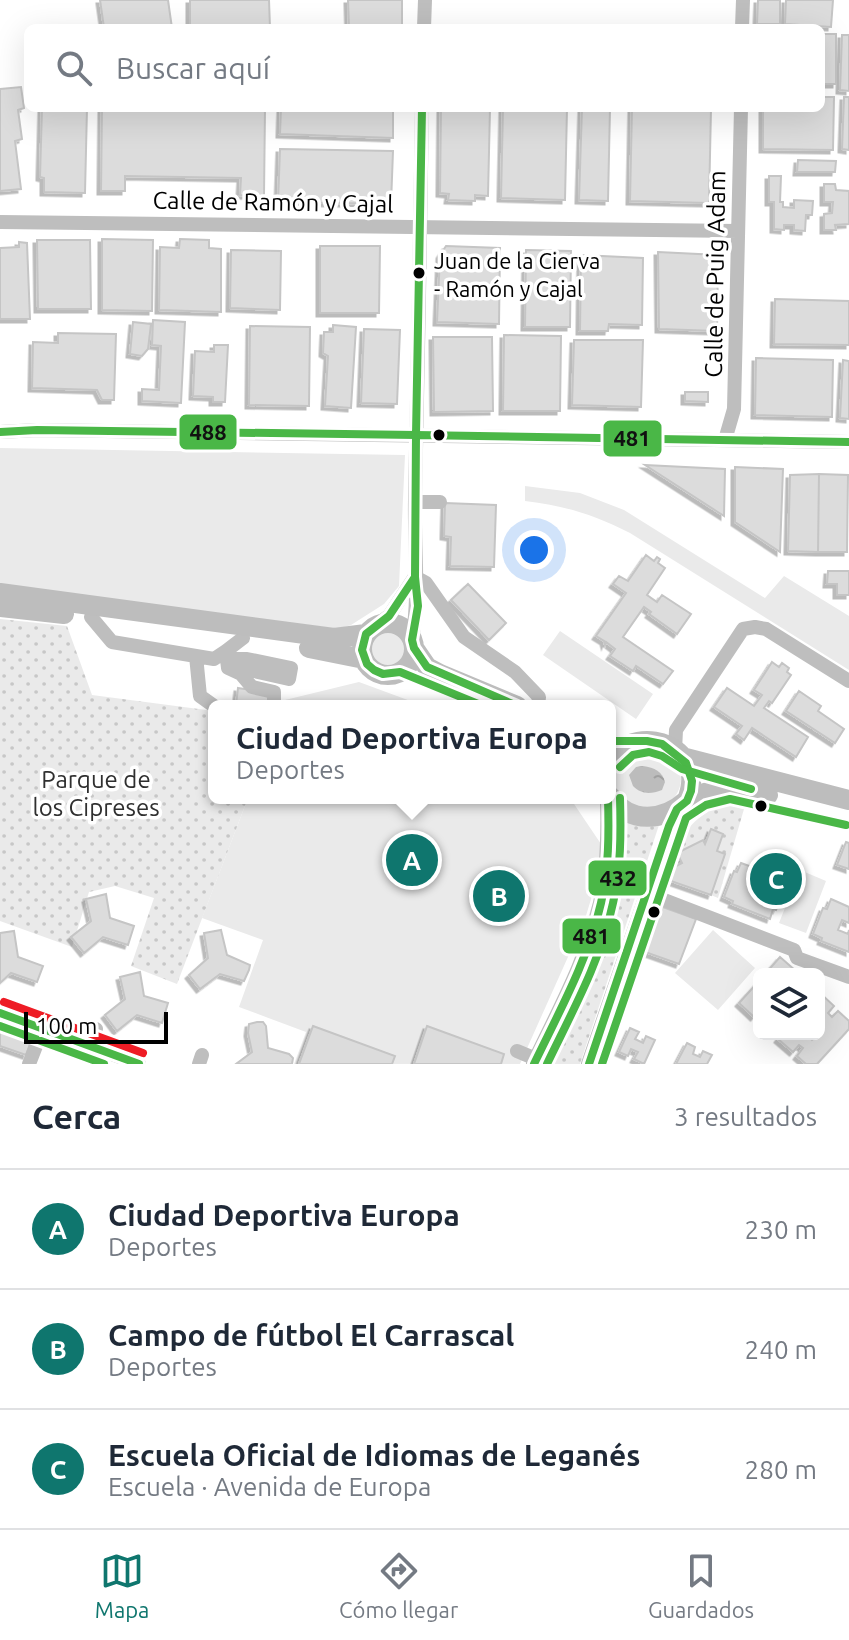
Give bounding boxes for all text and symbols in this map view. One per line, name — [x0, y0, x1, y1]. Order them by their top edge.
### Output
search box — [24, 24, 825, 112]
icon: search — [52, 46, 96, 90]
text: Buscar aquí — [116, 51, 270, 85]
street label: Calle de Puig Adam — [700, 170, 730, 378]
street label: Calle de Ramón y Cajal — [152, 186, 394, 218]
place label: Juan de la Cierva - Ramón y Cajal — [434, 248, 600, 301]
marker: Juan de la Cierva - Ramón y Cajal — [411, 265, 427, 281]
line badge: 488 — [178, 413, 238, 451]
text: 488 — [189, 419, 227, 444]
line badge: 481 — [602, 419, 663, 458]
text: 481 — [613, 425, 651, 450]
unlabelled marker — [431, 427, 447, 443]
your location — [514, 530, 554, 570]
popup — [208, 700, 616, 804]
text: Ciudad Deportiva Europa — [236, 721, 588, 755]
text: Deportes — [236, 755, 345, 784]
park label: Parque de los Cipreses — [32, 766, 160, 821]
unlabelled marker — [753, 798, 769, 814]
pin: A — [386, 830, 438, 890]
pin: C — [750, 849, 802, 909]
line badge: 432 — [587, 859, 648, 897]
text: 432 — [599, 865, 637, 890]
pin: B — [473, 866, 525, 926]
unlabelled marker — [646, 904, 662, 920]
line badge: 481 — [561, 917, 622, 955]
text: 481 — [572, 923, 610, 948]
map controls — [753, 968, 825, 1040]
button: layers — [753, 968, 825, 1040]
scale bar — [24, 1008, 168, 1044]
text: 100 m — [36, 1013, 97, 1038]
text: Cerca — [32, 1097, 121, 1135]
text: 3 resultados — [674, 1102, 817, 1131]
text: Ciudad Deportiva Europa — [108, 1198, 460, 1232]
text: A — [49, 1215, 67, 1244]
text: 230 m — [745, 1215, 817, 1244]
text: Deportes — [108, 1232, 217, 1261]
text: Campo de fútbol El Carrascal — [108, 1318, 514, 1352]
text: B — [49, 1335, 67, 1364]
text: 240 m — [745, 1335, 817, 1364]
text: Deportes — [108, 1352, 217, 1381]
text: Escuela Oficial de Idiomas de Leganés — [108, 1438, 640, 1472]
text: C — [50, 1455, 66, 1484]
text: 280 m — [745, 1455, 817, 1484]
text: Escuela · Avenida de Europa — [108, 1472, 431, 1501]
tab: Mapa — [95, 1549, 149, 1622]
tab: Cómo llegar — [339, 1549, 458, 1622]
tab: Guardados — [648, 1549, 754, 1622]

